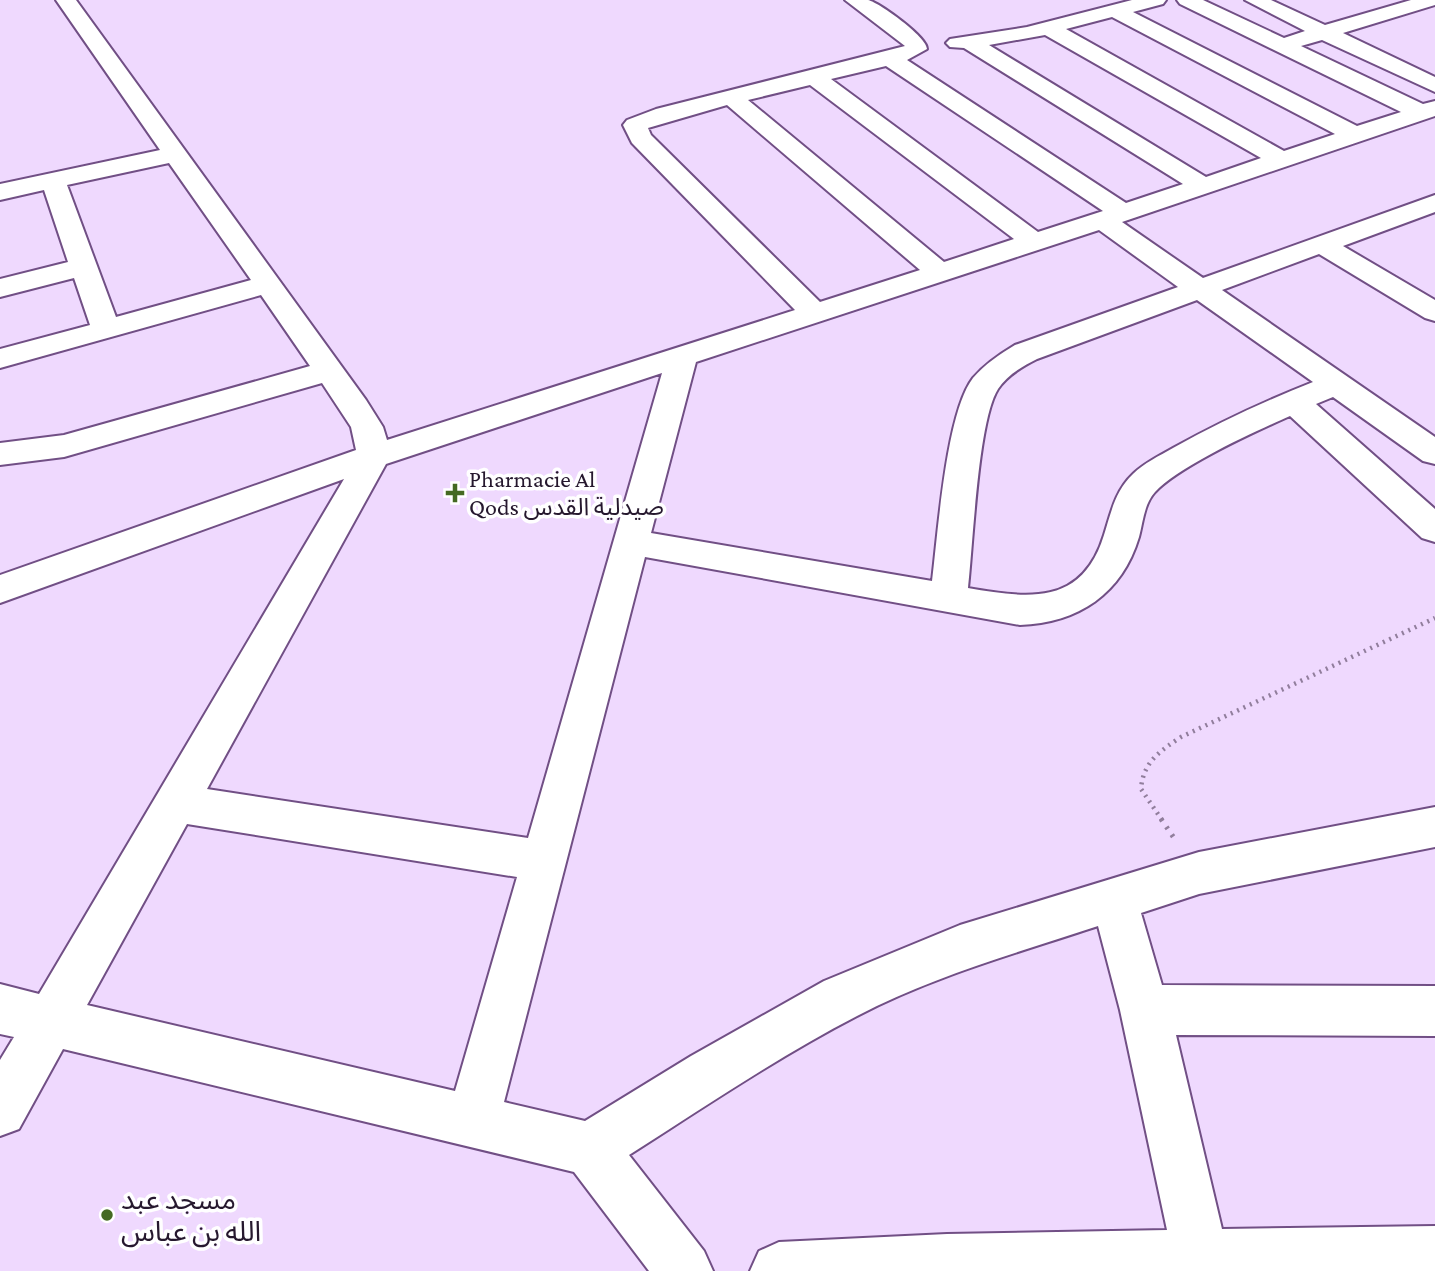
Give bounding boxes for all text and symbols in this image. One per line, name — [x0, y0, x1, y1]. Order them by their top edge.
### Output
place label: Pharmacie Al Qods صيدلية القدس — [469, 465, 664, 520]
marker: Pharmacie Al Qods صيدلية القدس — [447, 485, 463, 501]
place label: مسجد عبد الله بن عباس — [121, 1184, 261, 1248]
marker: مسجد عبد الله بن عباس — [99, 1207, 115, 1223]

